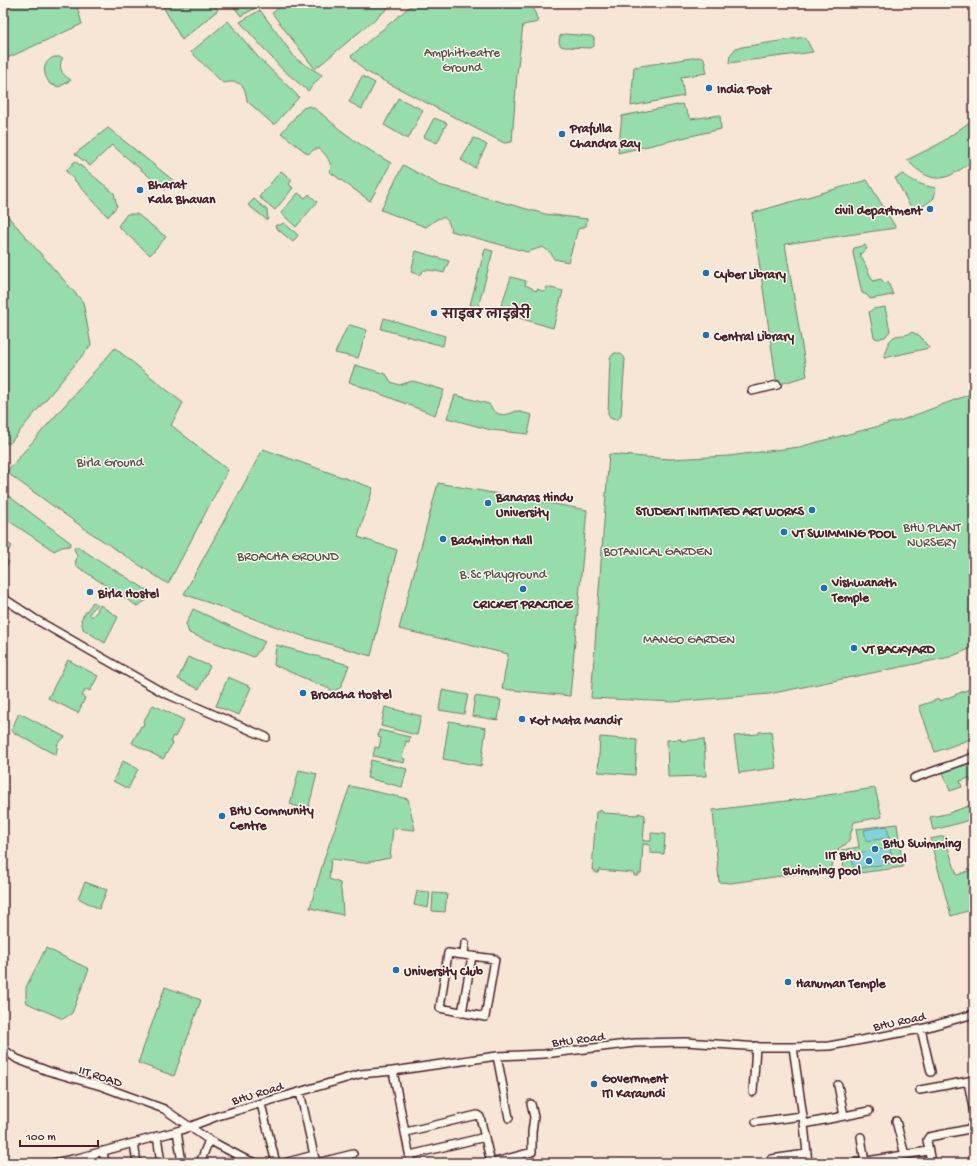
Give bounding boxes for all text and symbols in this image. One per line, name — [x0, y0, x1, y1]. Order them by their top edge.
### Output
park label: Amphitheatre Ground — [424, 46, 500, 76]
marker: India Post — [704, 83, 714, 93]
place label: India Post — [717, 83, 773, 98]
place label: Prafulla Chandra Ray — [569, 121, 641, 152]
marker: Prafulla Chandra Ray — [557, 129, 567, 139]
place label: Bharat Kala Bhavan — [147, 178, 216, 208]
marker: Bharat Kala Bhavan — [135, 185, 145, 195]
place label: civil department — [835, 204, 924, 220]
marker: civil department — [925, 204, 935, 214]
marker: Cyber Library — [701, 268, 711, 278]
place label: Cyber Library — [713, 268, 787, 283]
place label: साइबर लाइब्रेरी — [441, 302, 532, 323]
marker: साइबर लाइब्रेरी — [429, 308, 439, 318]
marker: Central Library — [701, 330, 711, 340]
place label: Central Library — [713, 330, 795, 345]
park label: Birla Ground — [76, 456, 145, 471]
place label: Banaras Hindu University — [495, 491, 574, 521]
marker: Banaras Hindu University — [483, 498, 493, 508]
place label: STUDENT INITIATED ART WORKS — [636, 505, 805, 520]
marker: STUDENT INITIATED ART WORKS — [807, 505, 817, 515]
park label: BHU PLANT NURSERY — [902, 521, 962, 551]
marker: VT SWIMMING POOL — [779, 527, 789, 537]
place label: VT SWIMMING POOL — [791, 527, 897, 542]
marker: Badminton Hall — [438, 534, 448, 544]
place label: Badminton Hall — [450, 534, 533, 549]
park label: BOTANICAL GARDEN — [602, 545, 713, 560]
park label: BROACHA GROUND — [236, 550, 339, 565]
park label: B.Sc Playground — [459, 568, 548, 583]
place label: Vishwanath Temple — [831, 576, 897, 607]
marker: Vishwanath Temple — [819, 583, 829, 593]
marker: CRICKET PRACTICE — [518, 584, 528, 594]
marker: Birla Hostel — [85, 587, 95, 597]
place label: Birla Hostel — [97, 587, 159, 602]
place label: CRICKET PRACTICE — [472, 598, 574, 613]
park label: MANGO GARDEN — [643, 633, 735, 648]
marker: VT BACKYARD — [849, 643, 859, 653]
place label: VT BACKYARD — [861, 643, 935, 658]
marker: Broacha Hostel — [298, 688, 308, 698]
place label: Broacha Hostel — [310, 688, 392, 703]
marker: Kot Mata Mandir — [517, 714, 527, 724]
place label: Kot Mata Mandir — [529, 714, 623, 729]
place label: BHU Community Centre — [229, 804, 314, 834]
marker: BHU Community Centre — [217, 811, 227, 821]
place label: BHU Swimming Pool — [882, 837, 962, 867]
marker: BHU Swimming Pool — [870, 844, 880, 854]
place label: IIT BHU swimming pool — [783, 849, 861, 880]
marker: IIT BHU swimming pool — [864, 856, 874, 866]
marker: University Club — [391, 965, 401, 975]
place label: University Club — [404, 965, 483, 980]
marker: Hanuman Temple — [783, 977, 793, 987]
place label: Hanuman Temple — [796, 977, 887, 993]
street label: BHU Road — [871, 1009, 928, 1036]
street label: BHU Road — [550, 1030, 607, 1051]
street label: IIT ROAD — [76, 1063, 124, 1092]
place label: Government ITI Karaundi — [602, 1072, 669, 1102]
street label: BHU Road — [229, 1079, 287, 1110]
marker: Government ITI Karaundi — [589, 1079, 599, 1089]
scale bar — [20, 1122, 98, 1148]
text: 100 m — [25, 1131, 56, 1145]

